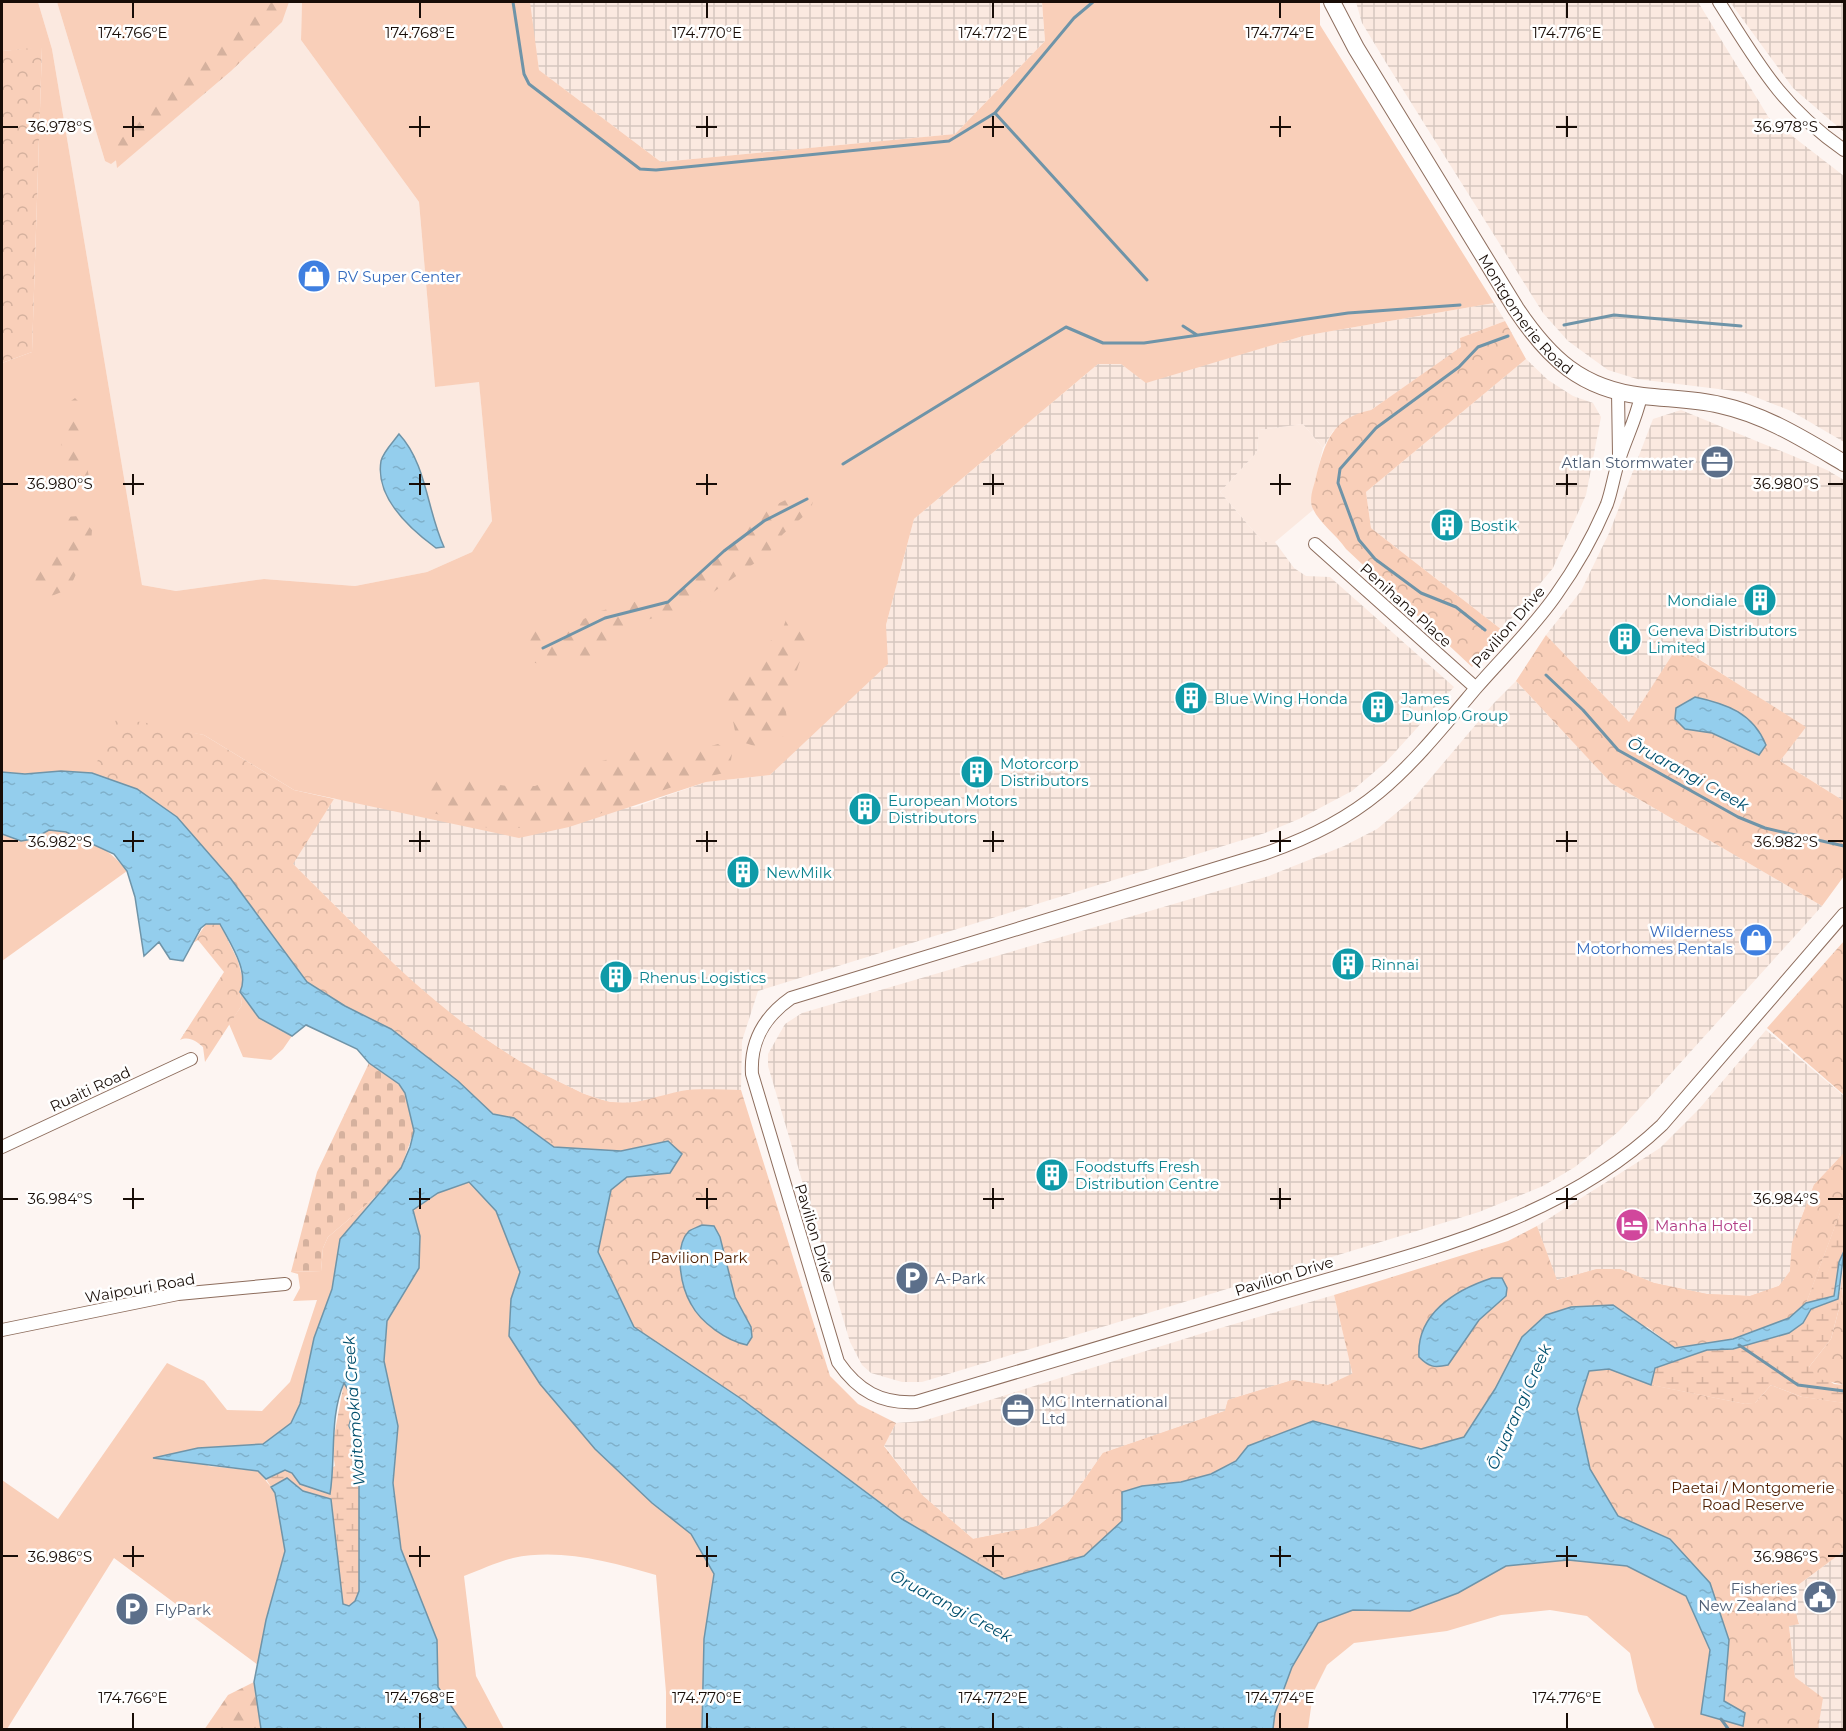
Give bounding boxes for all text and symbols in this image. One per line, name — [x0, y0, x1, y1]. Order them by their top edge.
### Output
text: 174.766°E — [98, 23, 168, 42]
text: 174.768°E — [385, 23, 455, 42]
text: 174.770°E — [672, 23, 742, 42]
text: 174.772°E — [959, 23, 1028, 42]
text: 174.774°E — [1246, 23, 1314, 42]
text: 174.776°E — [1533, 23, 1602, 42]
text: 36.978°S — [28, 117, 92, 136]
text: 36.978°S — [1754, 117, 1818, 136]
street label: Montgomerie Road — [1475, 250, 1577, 378]
shop icon: RV Super Center — [296, 258, 332, 294]
place label: RV Super Center — [337, 267, 461, 286]
office icon: Atlan Stormwater — [1699, 444, 1735, 480]
place label: Atlan Stormwater — [1562, 453, 1694, 472]
text: 36.980°S — [27, 474, 93, 493]
text: 36.980°S — [1753, 474, 1819, 493]
building icon: Bostik — [1429, 507, 1465, 543]
place label: Bostik — [1470, 516, 1517, 535]
street label: Penihana Place — [1356, 559, 1456, 651]
street label: Pavilion Drive — [1467, 582, 1549, 672]
building icon: Mondiale — [1742, 582, 1778, 618]
place label: Mondiale — [1667, 591, 1737, 610]
building icon: Geneva Distributors Limited — [1607, 621, 1643, 657]
place label: Geneva Distributors Limited — [1648, 621, 1797, 657]
building icon: Blue Wing Honda — [1173, 680, 1209, 716]
place label: Blue Wing Honda — [1214, 689, 1348, 708]
building icon: James Dunlop Group — [1360, 689, 1396, 725]
place label: James Dunlop Group — [1400, 689, 1508, 725]
water label: Ōruarangi Creek — [1624, 733, 1753, 816]
building icon: Motorcorp Distributors — [959, 754, 995, 790]
place label: Motorcorp Distributors — [1000, 754, 1089, 790]
building icon: European Motors Distributors — [847, 791, 883, 827]
place label: European Motors Distributors — [888, 791, 1017, 827]
text: 36.982°S — [28, 832, 92, 851]
text: 36.982°S — [1754, 832, 1818, 851]
building icon: NewMilk — [725, 854, 761, 890]
place label: NewMilk — [766, 863, 832, 882]
place label: Wilderness Motorhomes Rentals — [1576, 922, 1733, 958]
shop icon: Wilderness Motorhomes Rentals — [1738, 922, 1774, 958]
building icon: Rinnai — [1330, 946, 1366, 982]
place label: Rinnai — [1371, 955, 1419, 974]
building icon: Rhenus Logistics — [598, 959, 634, 995]
place label: Rhenus Logistics — [639, 968, 766, 987]
street label: Ruaiti Road — [47, 1062, 133, 1116]
building icon: Foodstuffs Fresh Distribution Centre — [1034, 1157, 1070, 1193]
place label: Foodstuffs Fresh Distribution Centre — [1075, 1157, 1219, 1193]
street label: Pavilion Drive — [791, 1181, 839, 1285]
text: 36.984°S — [28, 1189, 92, 1208]
text: 36.984°S — [1754, 1189, 1818, 1208]
hotel icon: Manha Hotel — [1614, 1207, 1650, 1243]
place label: Manha Hotel — [1655, 1216, 1752, 1235]
park label: Pavilion Park — [650, 1248, 748, 1267]
street label: Pavilion Drive — [1232, 1252, 1336, 1300]
parking icon: A-Park — [894, 1260, 930, 1296]
street label: Waipouri Road — [83, 1269, 197, 1307]
place label: A-Park — [935, 1269, 986, 1288]
water label: Waitomokia Creek — [339, 1334, 369, 1487]
water label: Ōruarangi Creek — [1483, 1340, 1556, 1473]
office icon: MG International Ltd — [1000, 1392, 1036, 1428]
place label: MG International Ltd — [1041, 1392, 1168, 1428]
park label: Paetai / Montgomerie Road Reserve — [1671, 1478, 1835, 1514]
text: 36.986°S — [28, 1547, 92, 1566]
text: 36.986°S — [1754, 1547, 1818, 1566]
water label: Ōruarangi Creek — [887, 1566, 1017, 1647]
place label: Fisheries New Zealand — [1698, 1579, 1797, 1615]
public building icon: Fisheries New Zealand — [1802, 1579, 1838, 1615]
parking icon: FlyPark — [114, 1591, 150, 1627]
place label: FlyPark — [155, 1600, 211, 1619]
text: 174.766°E — [98, 1688, 168, 1707]
text: 174.768°E — [385, 1688, 455, 1707]
text: 174.770°E — [672, 1688, 742, 1707]
text: 174.772°E — [959, 1688, 1028, 1707]
text: 174.774°E — [1246, 1688, 1314, 1707]
text: 174.776°E — [1533, 1688, 1602, 1707]

